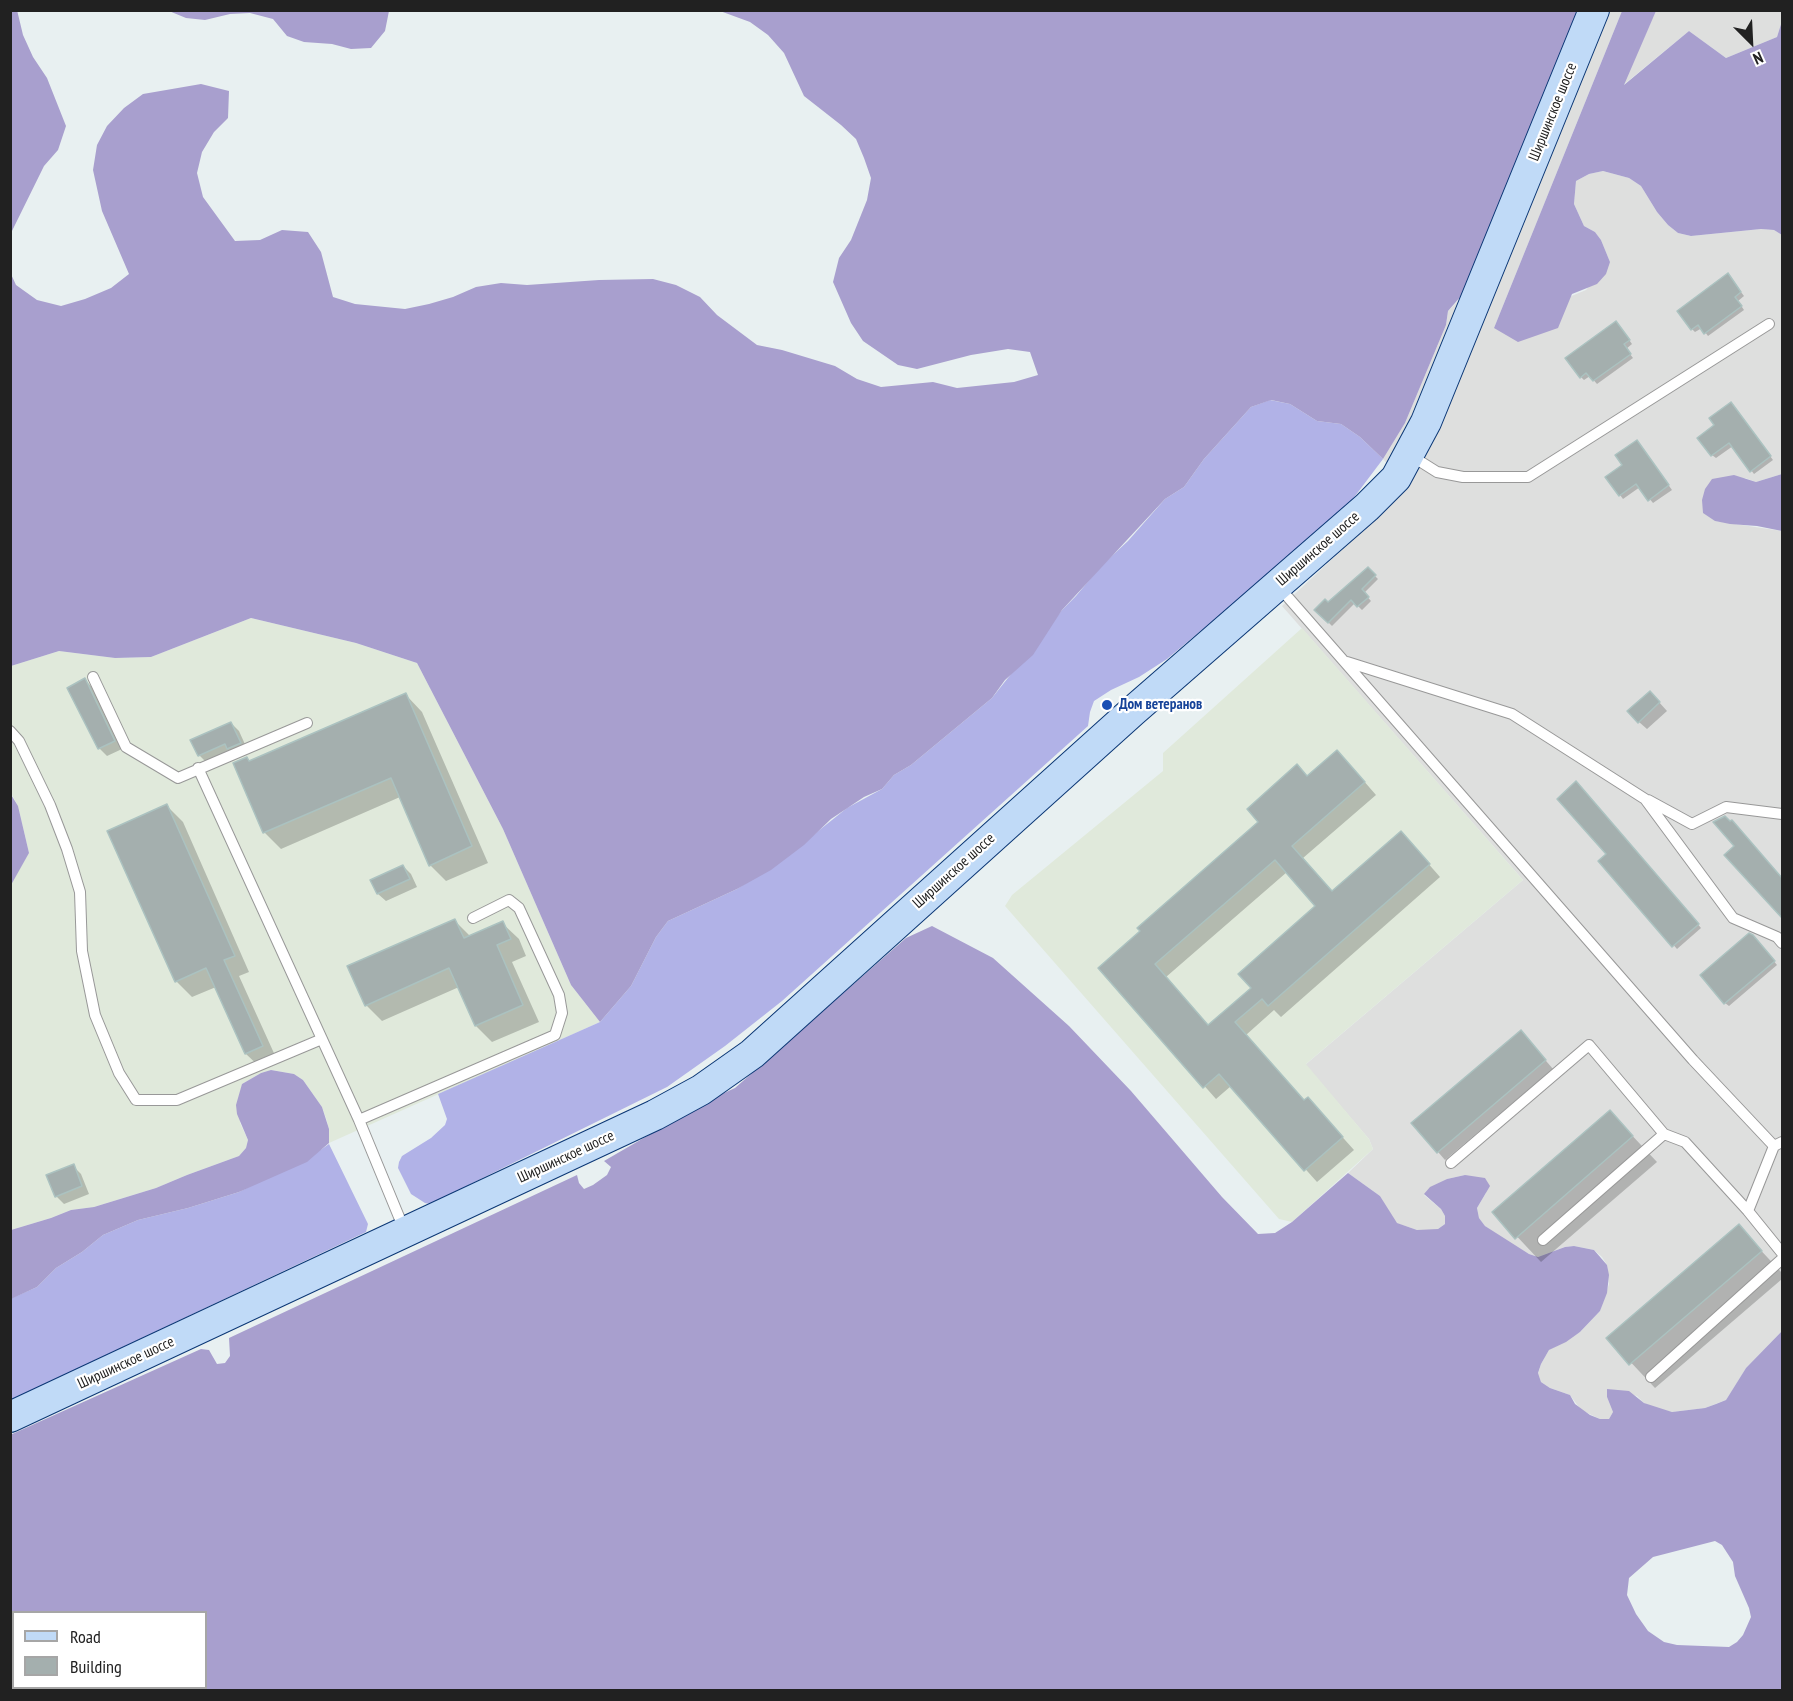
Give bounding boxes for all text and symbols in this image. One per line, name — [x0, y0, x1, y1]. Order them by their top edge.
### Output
north arrow — [1721, 12, 1781, 72]
text: N — [1750, 48, 1766, 69]
street label: Ширшинское шоссе — [1525, 60, 1581, 164]
street label: Ширшинское шоссе — [1273, 508, 1363, 590]
place label: Дом ветеранов — [1119, 696, 1202, 714]
marker: Дом ветеранов — [1100, 698, 1114, 712]
street label: Ширшинское шоссе — [909, 829, 999, 913]
street label: Ширшинское шоссе — [515, 1127, 617, 1187]
street label: Ширшинское шоссе — [75, 1333, 177, 1393]
legend — [12, 1611, 207, 1689]
text: Road — [70, 1625, 101, 1648]
text: Building — [70, 1655, 122, 1678]

